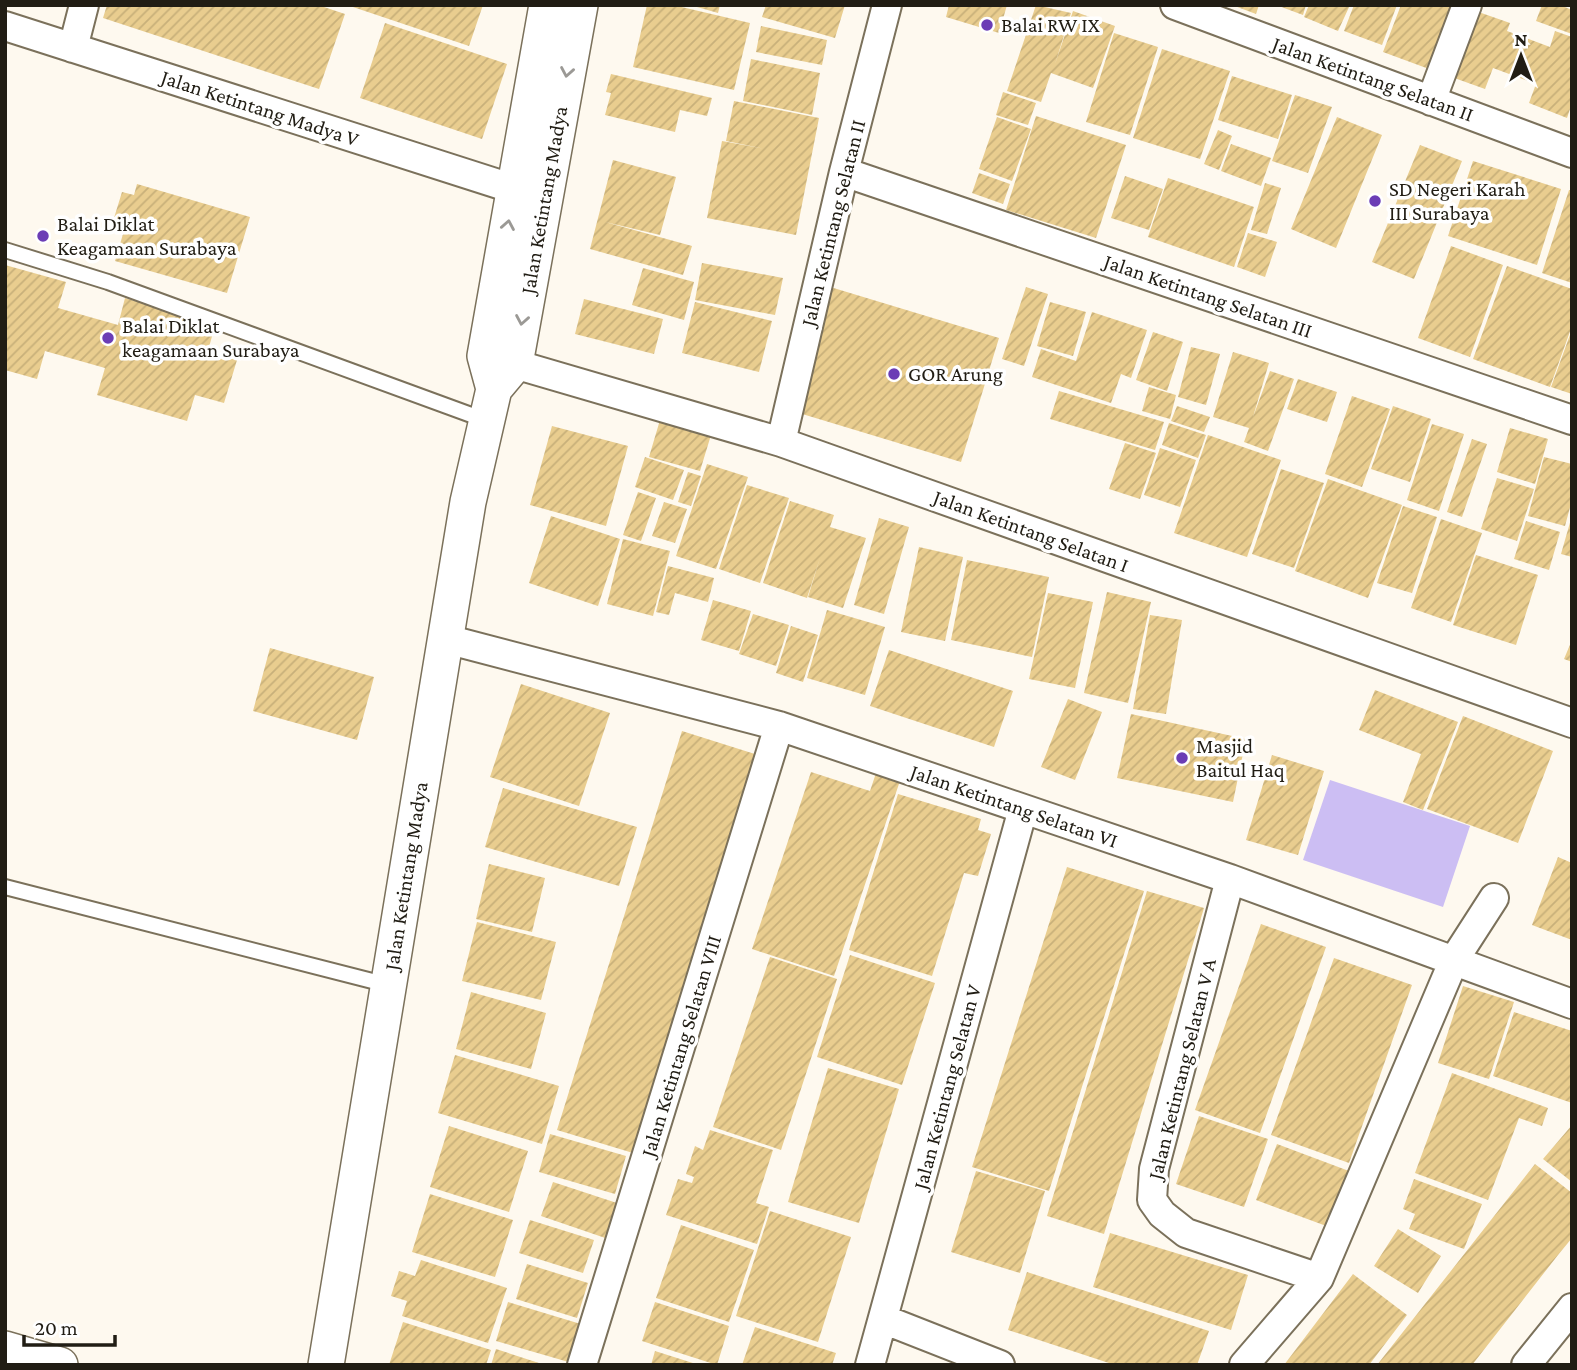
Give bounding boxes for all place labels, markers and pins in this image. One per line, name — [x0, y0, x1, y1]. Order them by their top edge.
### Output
place label: Balai RW IX — [1001, 13, 1100, 37]
marker: Balai RW IX — [979, 17, 995, 33]
place label: SD Negeri Karah III Surabaya — [1389, 177, 1525, 225]
marker: SD Negeri Karah III Surabaya — [1367, 193, 1383, 209]
place label: Balai Diklat Keagamaan Surabaya — [57, 212, 237, 260]
marker: Balai Diklat Keagamaan Surabaya — [35, 228, 51, 244]
place label: Balai Diklat keagamaan Surabaya — [122, 314, 300, 362]
marker: Balai Diklat keagamaan Surabaya — [100, 330, 116, 346]
place label: GOR Arung — [908, 362, 1003, 386]
marker: GOR Arung — [886, 366, 902, 382]
place label: Masjid Baitul Haq — [1196, 734, 1285, 782]
marker: Masjid Baitul Haq — [1174, 750, 1190, 766]

